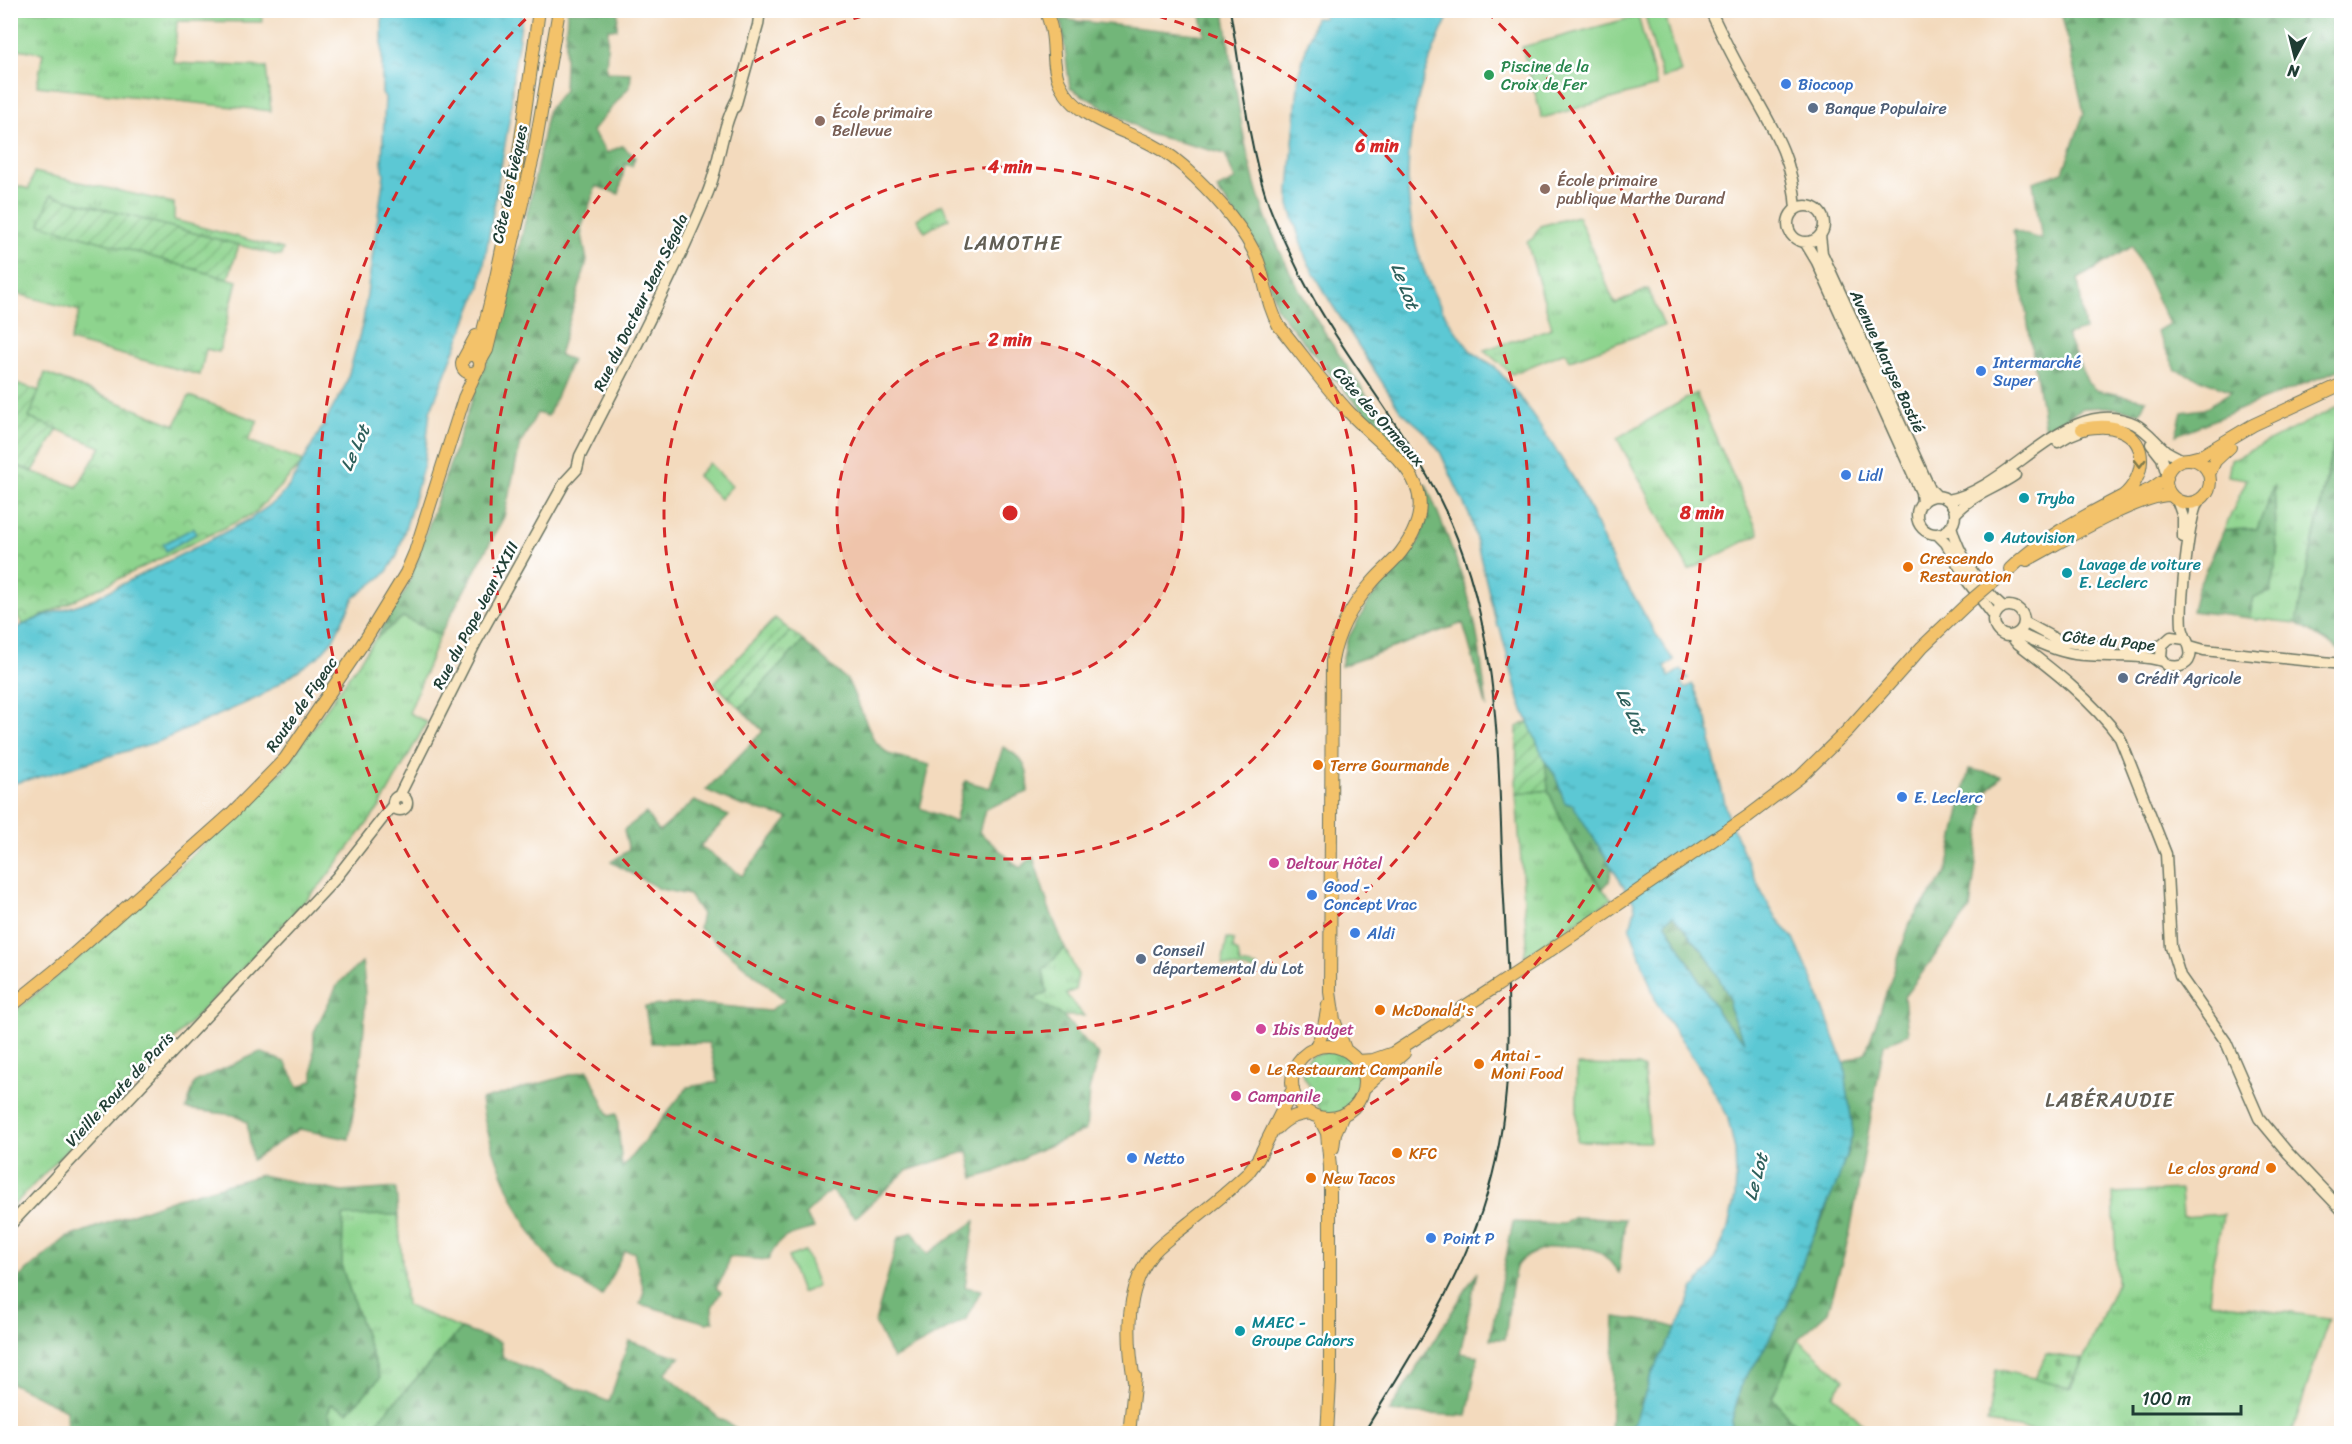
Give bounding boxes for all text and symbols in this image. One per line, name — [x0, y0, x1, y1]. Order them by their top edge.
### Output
north arrow — [2265, 27, 2325, 87]
place label: Piscine de la Croix de Fer — [1501, 52, 1590, 99]
text: N — [2285, 56, 2301, 87]
marker: Piscine de la Croix de Fer — [1482, 68, 1496, 82]
place label: Biocoop — [1798, 70, 1854, 99]
marker: Biocoop — [1779, 77, 1793, 91]
place label: Banque Populaire — [1825, 94, 1947, 123]
place label: École primaire Bellevue — [832, 98, 933, 145]
marker: Banque Populaire — [1806, 101, 1820, 115]
marker: École primaire Bellevue — [813, 114, 827, 128]
street label: Côte des Évêques — [483, 122, 536, 246]
text: 6 min — [1354, 130, 1399, 162]
text: 4 min — [987, 151, 1033, 183]
place label: École primaire publique Marthe Durand — [1556, 166, 1726, 213]
marker: École primaire publique Marthe Durand — [1538, 182, 1552, 196]
street label: Rue du Docteur Jean Ségala — [585, 208, 696, 396]
district label: LAMOTHE — [964, 226, 1063, 261]
water label: Le Lot — [1382, 258, 1429, 316]
street label: Avenue Maryse Bastié — [1841, 284, 1933, 438]
text: 2 min — [987, 324, 1032, 356]
place label: Intermarché Super — [1992, 348, 2081, 395]
street label: Côte des Ormeaux — [1326, 360, 1432, 474]
marker: Intermarché Super — [1974, 364, 1988, 378]
water label: Le Lot — [331, 418, 380, 476]
one-way arrow — [2134, 458, 2146, 467]
place label: Lidl — [1858, 461, 1883, 490]
marker: Lidl — [1839, 468, 1853, 482]
place label: Tryba — [2036, 484, 2075, 513]
marker: Tryba — [2017, 491, 2031, 505]
text: 8 min — [1679, 497, 1724, 529]
centre of rings — [1000, 503, 1020, 523]
place label: Autovision — [2000, 523, 2075, 552]
marker: Autovision — [1982, 530, 1996, 544]
street label: Rue du Pape Jean XXIII — [424, 536, 527, 694]
place label: Crescendo Restauration — [1920, 544, 2012, 591]
place label: Lavage de voiture E. Leclerc — [2079, 550, 2201, 597]
marker: Crescendo Restauration — [1901, 560, 1915, 574]
marker: Lavage de voiture E. Leclerc — [2060, 566, 2074, 580]
street label: Côte du Pape — [2061, 621, 2157, 660]
street label: Route de Figeac — [258, 650, 345, 758]
place label: Crédit Agricole — [2135, 664, 2241, 693]
marker: Crédit Agricole — [2116, 671, 2130, 685]
water label: Le Lot — [1607, 683, 1656, 741]
place label: Terre Gourmande — [1330, 751, 1450, 780]
marker: Terre Gourmande — [1311, 758, 1325, 772]
place label: E. Leclerc — [1914, 783, 1983, 812]
marker: E. Leclerc — [1895, 790, 1909, 804]
place label: Deltour Hôtel — [1286, 849, 1382, 878]
marker: Deltour Hôtel — [1267, 856, 1281, 870]
place label: Good - Concept Vrac — [1324, 872, 1417, 919]
marker: Good - Concept Vrac — [1305, 888, 1319, 902]
place label: Aldi — [1366, 919, 1395, 948]
marker: Aldi — [1348, 926, 1362, 940]
place label: Conseil départemental du Lot — [1153, 936, 1304, 983]
marker: Conseil départemental du Lot — [1134, 952, 1148, 966]
place label: McDonald's — [1392, 996, 1474, 1025]
marker: McDonald's — [1373, 1003, 1387, 1017]
place label: Ibis Budget — [1272, 1015, 1354, 1044]
marker: Ibis Budget — [1254, 1022, 1268, 1036]
street label: Vieille Route de Paris — [58, 1025, 181, 1154]
place label: Antai - Moni Food — [1490, 1041, 1564, 1088]
place label: Le Restaurant Campanile — [1267, 1055, 1442, 1084]
marker: Antai - Moni Food — [1472, 1057, 1486, 1071]
marker: Le Restaurant Campanile — [1248, 1062, 1262, 1076]
place label: Campanile — [1248, 1082, 1321, 1111]
district label: LABÉRAUDIE — [2045, 1083, 2175, 1118]
marker: Campanile — [1229, 1089, 1243, 1103]
place label: KFC — [1409, 1139, 1437, 1168]
place label: Netto — [1144, 1144, 1185, 1173]
marker: KFC — [1390, 1146, 1404, 1160]
water label: Le Lot — [1734, 1148, 1778, 1204]
marker: Netto — [1125, 1151, 1139, 1165]
place label: Le clos grand — [2168, 1154, 2261, 1183]
marker: Le clos grand — [2264, 1161, 2278, 1175]
place label: New Tacos — [1323, 1164, 1396, 1193]
marker: New Tacos — [1304, 1171, 1318, 1185]
place label: Point P — [1443, 1224, 1495, 1253]
marker: Point P — [1424, 1231, 1438, 1245]
place label: MAEC - Groupe Cahors — [1252, 1308, 1355, 1355]
marker: MAEC - Groupe Cahors — [1233, 1324, 1247, 1338]
scale bar — [2133, 1378, 2241, 1416]
text: 100 m — [2142, 1383, 2191, 1415]

